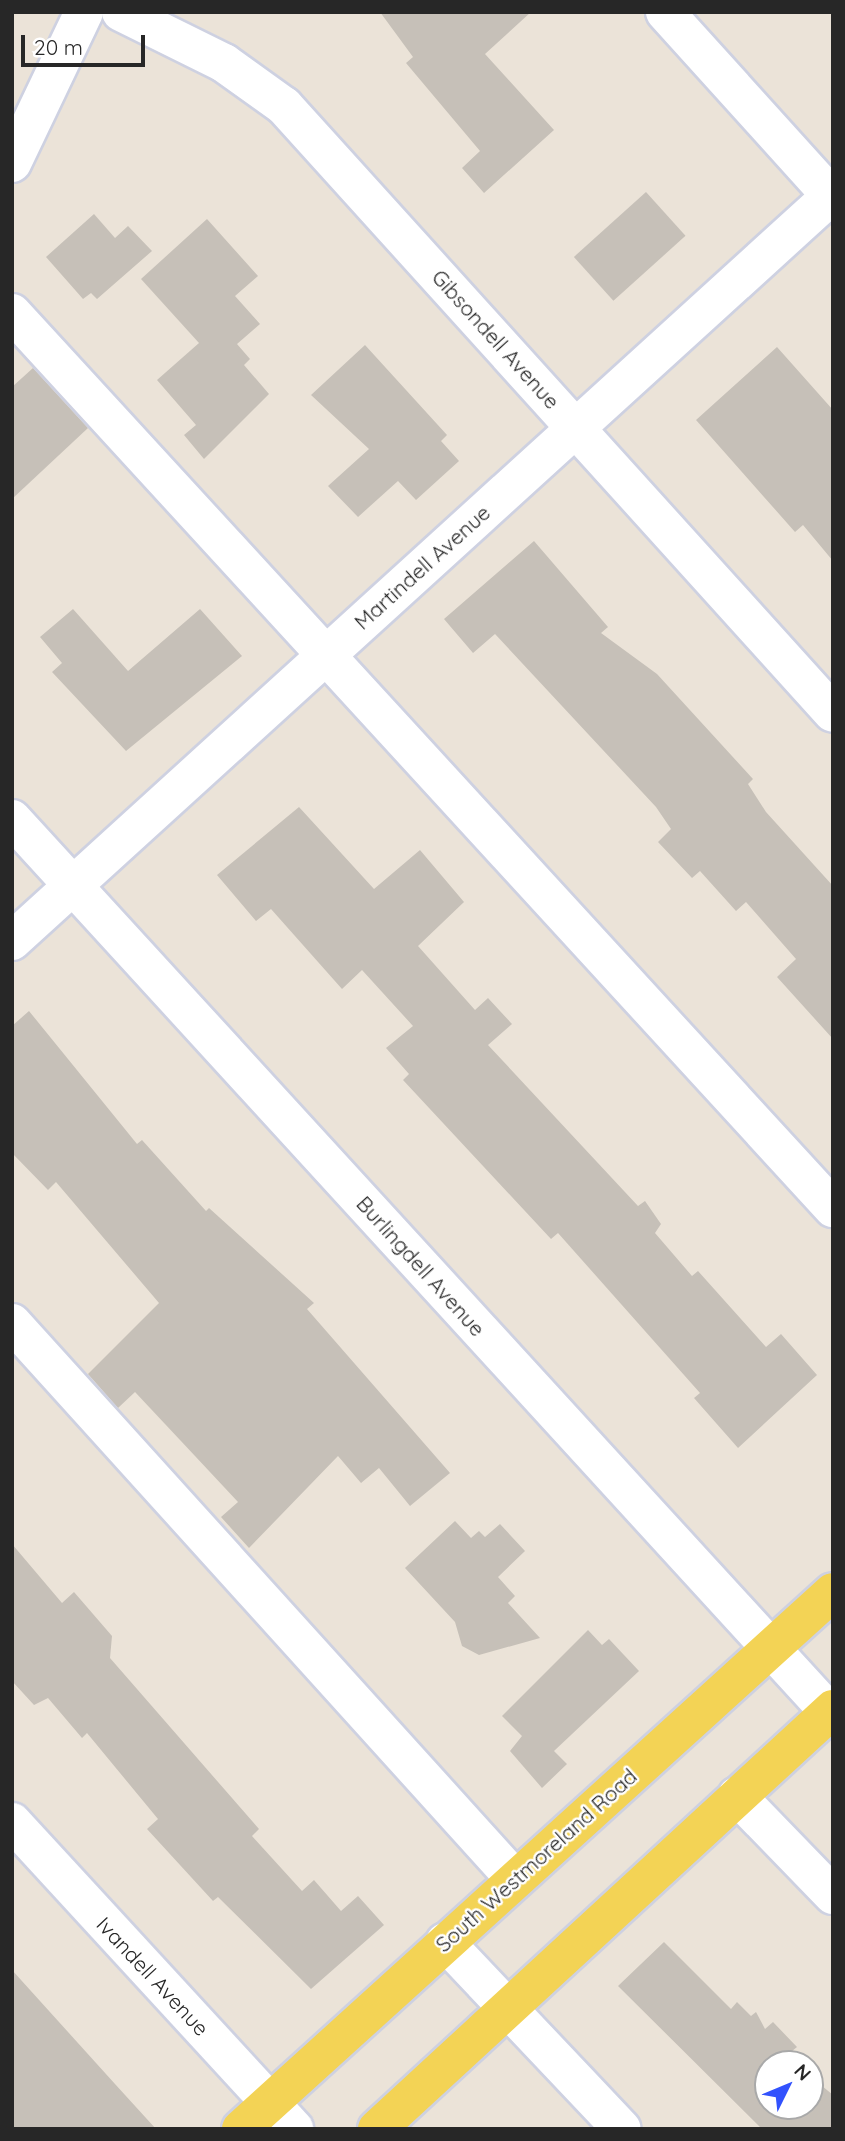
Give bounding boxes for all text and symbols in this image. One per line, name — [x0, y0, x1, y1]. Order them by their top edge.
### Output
scale bar — [24, 21, 149, 65]
text: 20 m — [34, 34, 83, 60]
street label: Gibsondell Avenue — [427, 264, 565, 414]
street label: Martindell Avenue — [349, 500, 495, 634]
street label: Burlingdell Avenue — [352, 1191, 490, 1341]
street label: South Westmoreland Road — [430, 1763, 642, 1957]
street label: Ivandell Avenue — [92, 1911, 214, 2041]
north arrow — [754, 2050, 824, 2120]
text: N — [789, 2059, 816, 2085]

